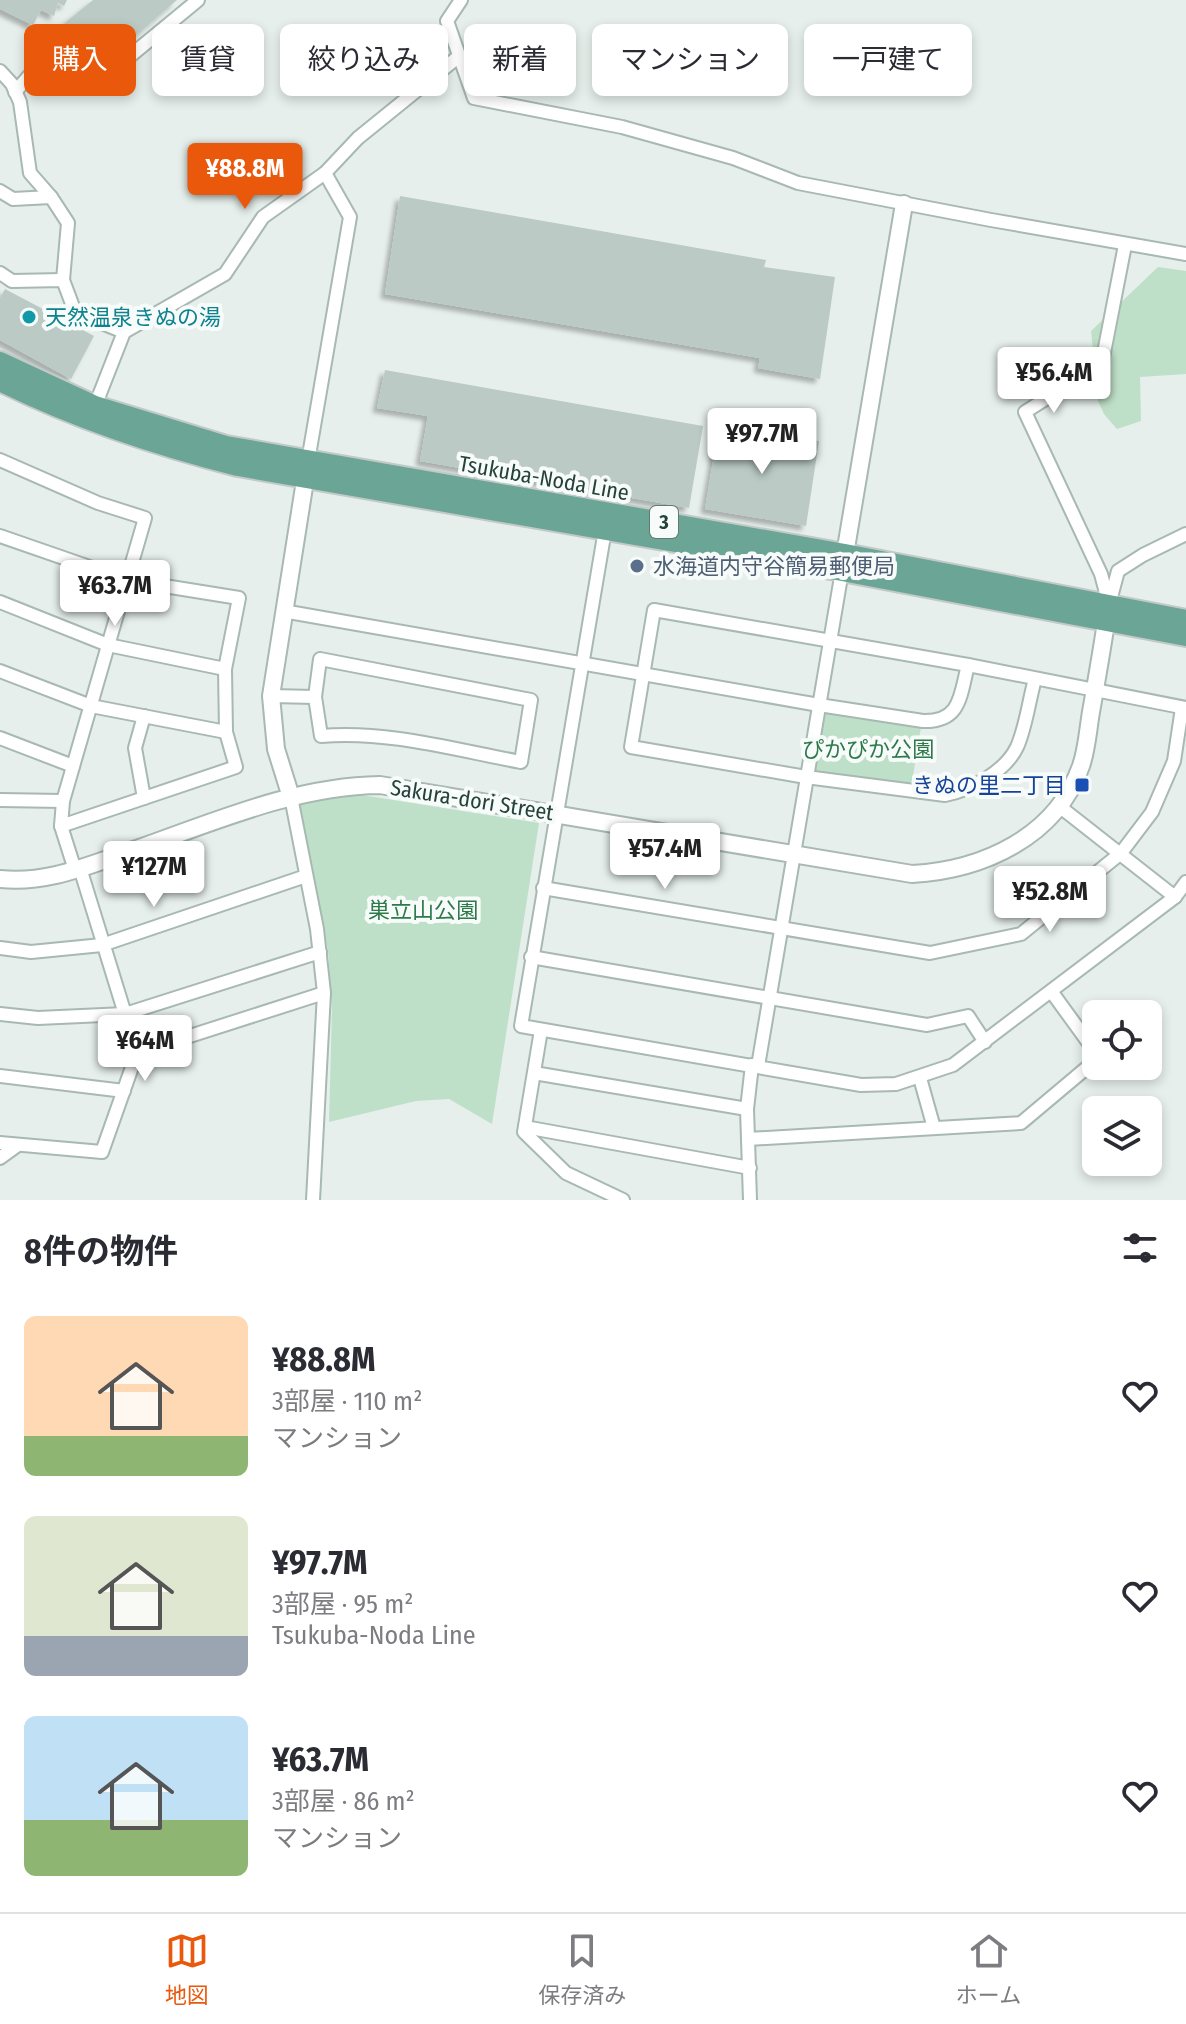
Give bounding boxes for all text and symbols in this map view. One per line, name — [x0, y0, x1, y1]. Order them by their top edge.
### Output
chip: 購入 — [24, 24, 136, 96]
chip: 賃貸 — [152, 24, 264, 96]
chip: 絞り込み — [280, 24, 448, 96]
chip: 新着 — [464, 24, 576, 96]
chip: マンション — [592, 24, 788, 96]
chip: 一戸建て — [804, 24, 972, 96]
pin: ¥88.8M — [180, 143, 310, 211]
text: ¥88.8M — [205, 153, 285, 184]
place label: 天然温泉きぬの湯 — [45, 304, 221, 331]
marker: 天然温泉きぬの湯 — [20, 308, 38, 326]
pin: ¥56.4M — [989, 347, 1119, 415]
text: ¥56.4M — [1015, 357, 1093, 388]
pin: ¥97.7M — [697, 408, 827, 476]
text: ¥97.7M — [725, 418, 799, 449]
street label: Tsukuba-Noda Line — [457, 450, 631, 506]
road number: 3 — [650, 506, 678, 538]
place label: 水海道内守谷簡易郵便局 — [653, 553, 895, 580]
marker: 水海道内守谷簡易郵便局 — [628, 557, 646, 575]
pin: ¥63.7M — [50, 560, 180, 628]
text: ¥63.7M — [78, 570, 152, 601]
park label: ぴかぴか公園 — [802, 736, 934, 763]
place label: きぬの里二丁目 — [912, 772, 1066, 799]
street label: Sakura-dori Street — [388, 774, 556, 826]
marker: きぬの里二丁目 — [1073, 776, 1091, 794]
pin: ¥57.4M — [600, 823, 730, 891]
text: ¥57.4M — [628, 833, 702, 864]
pin: ¥127M — [98, 841, 210, 909]
text: ¥127M — [121, 851, 187, 882]
pin: ¥52.8M — [985, 866, 1115, 934]
text: ¥52.8M — [1012, 876, 1088, 907]
park label: 巣立山公園 — [368, 897, 478, 924]
map controls — [1082, 1000, 1162, 1176]
button: locate — [1082, 1000, 1162, 1080]
pin: ¥64M — [98, 1015, 192, 1083]
text: ¥64M — [116, 1025, 174, 1056]
button: layers — [1082, 1096, 1162, 1176]
icon: filters — [1118, 1226, 1162, 1270]
text: 8件の物件 — [24, 1231, 178, 1272]
text: ¥88.8M — [272, 1339, 375, 1380]
icon: home — [88, 1348, 184, 1444]
icon: heart — [1118, 1374, 1162, 1418]
text: 3部屋 · 110 m² — [272, 1386, 422, 1417]
text: マンション — [272, 1423, 402, 1454]
text: ¥97.7M — [272, 1542, 368, 1583]
icon: home — [88, 1548, 184, 1644]
icon: heart — [1118, 1574, 1162, 1618]
text: 3部屋 · 95 m² — [272, 1589, 413, 1620]
text: Tsukuba-Noda Line — [272, 1620, 476, 1651]
text: ¥63.7M — [272, 1739, 369, 1780]
icon: home — [88, 1748, 184, 1844]
icon: heart — [1118, 1774, 1162, 1818]
text: 3部屋 · 86 m² — [272, 1786, 415, 1817]
text: マンション — [272, 1823, 402, 1854]
tab: 地図 — [165, 1929, 209, 2009]
tab: 保存済み — [538, 1929, 626, 2009]
tab: ホーム — [956, 1929, 1021, 2009]

